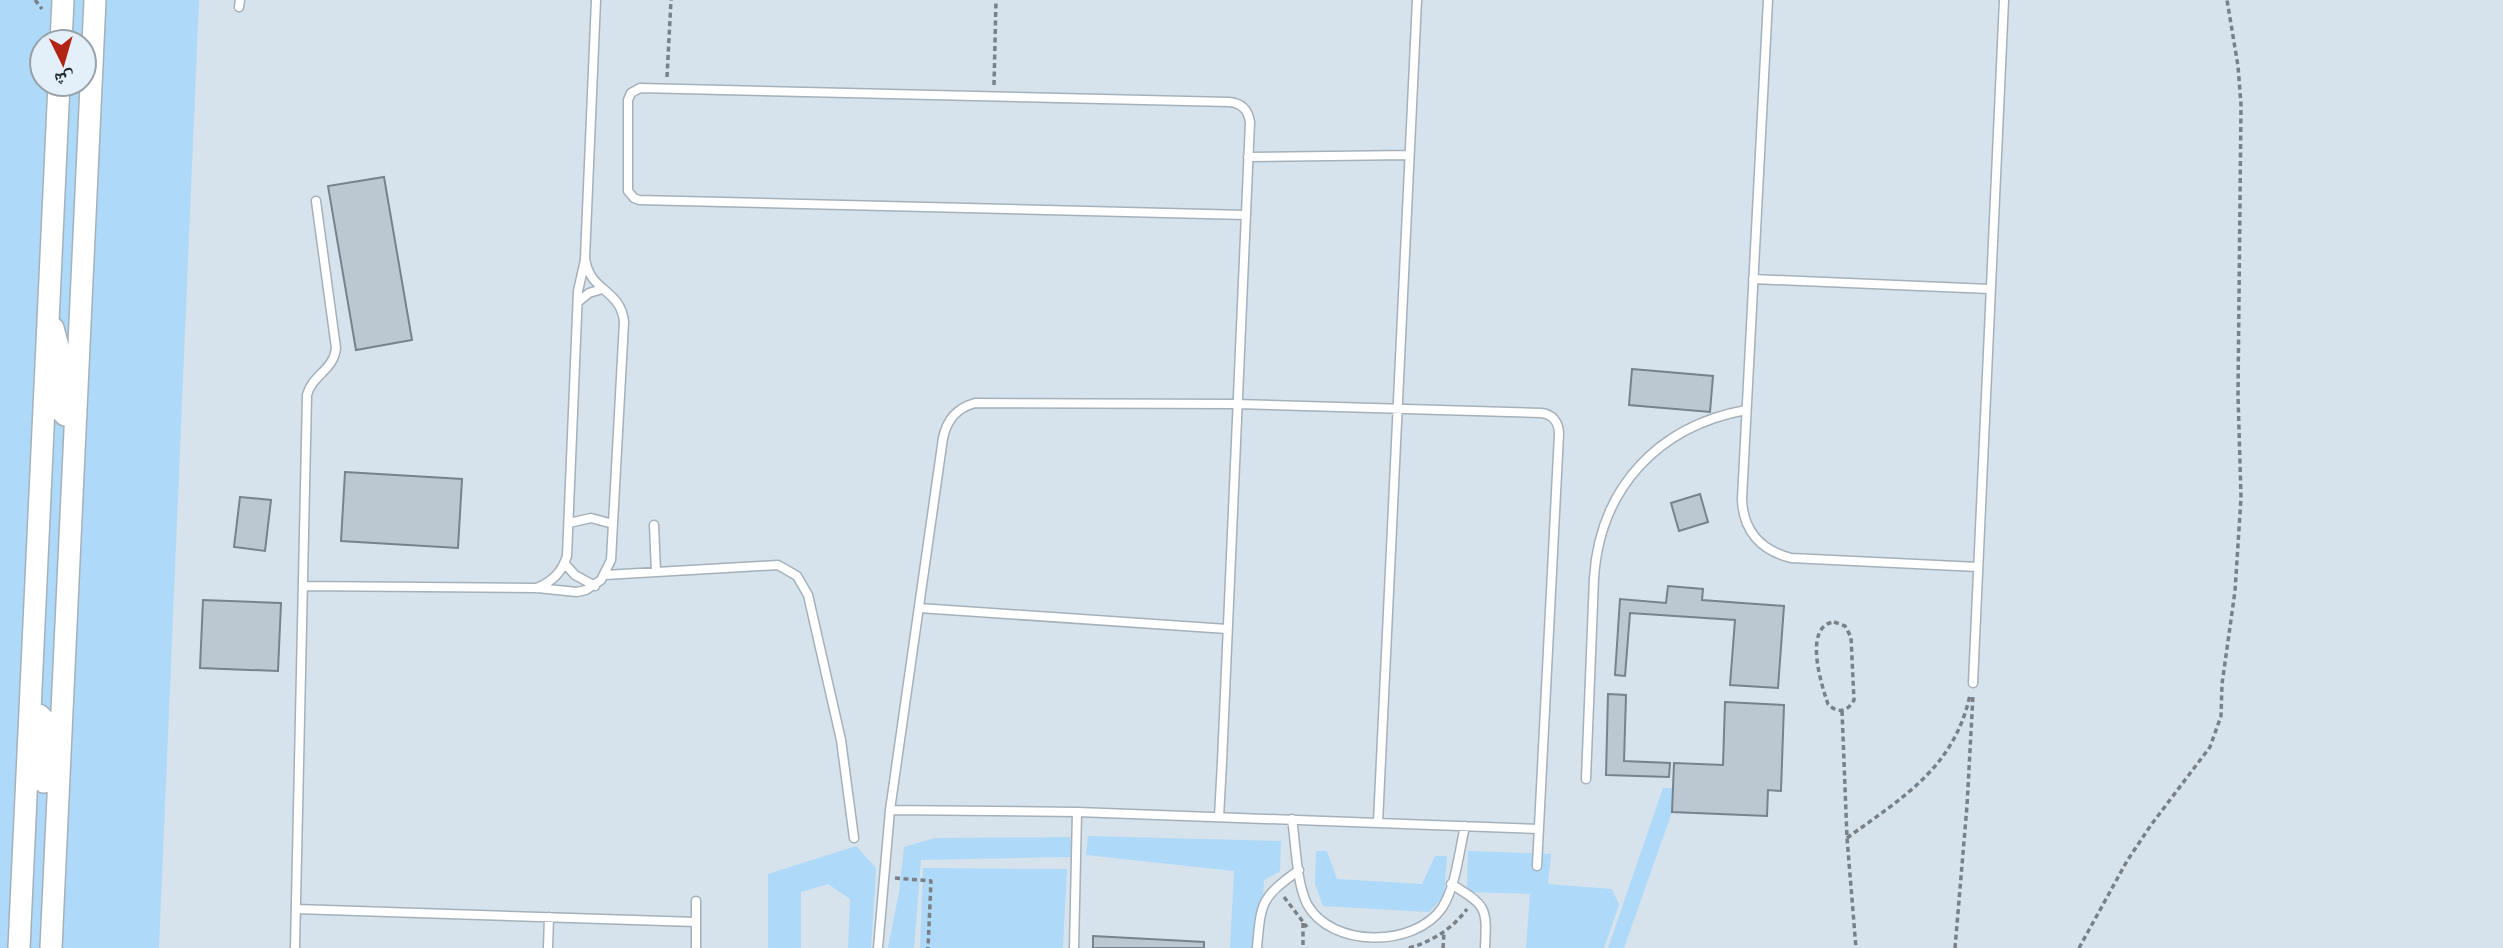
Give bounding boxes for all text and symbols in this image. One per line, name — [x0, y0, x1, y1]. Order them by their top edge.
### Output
north arrow — [28, 28, 98, 98]
text: ش — [53, 63, 76, 94]

